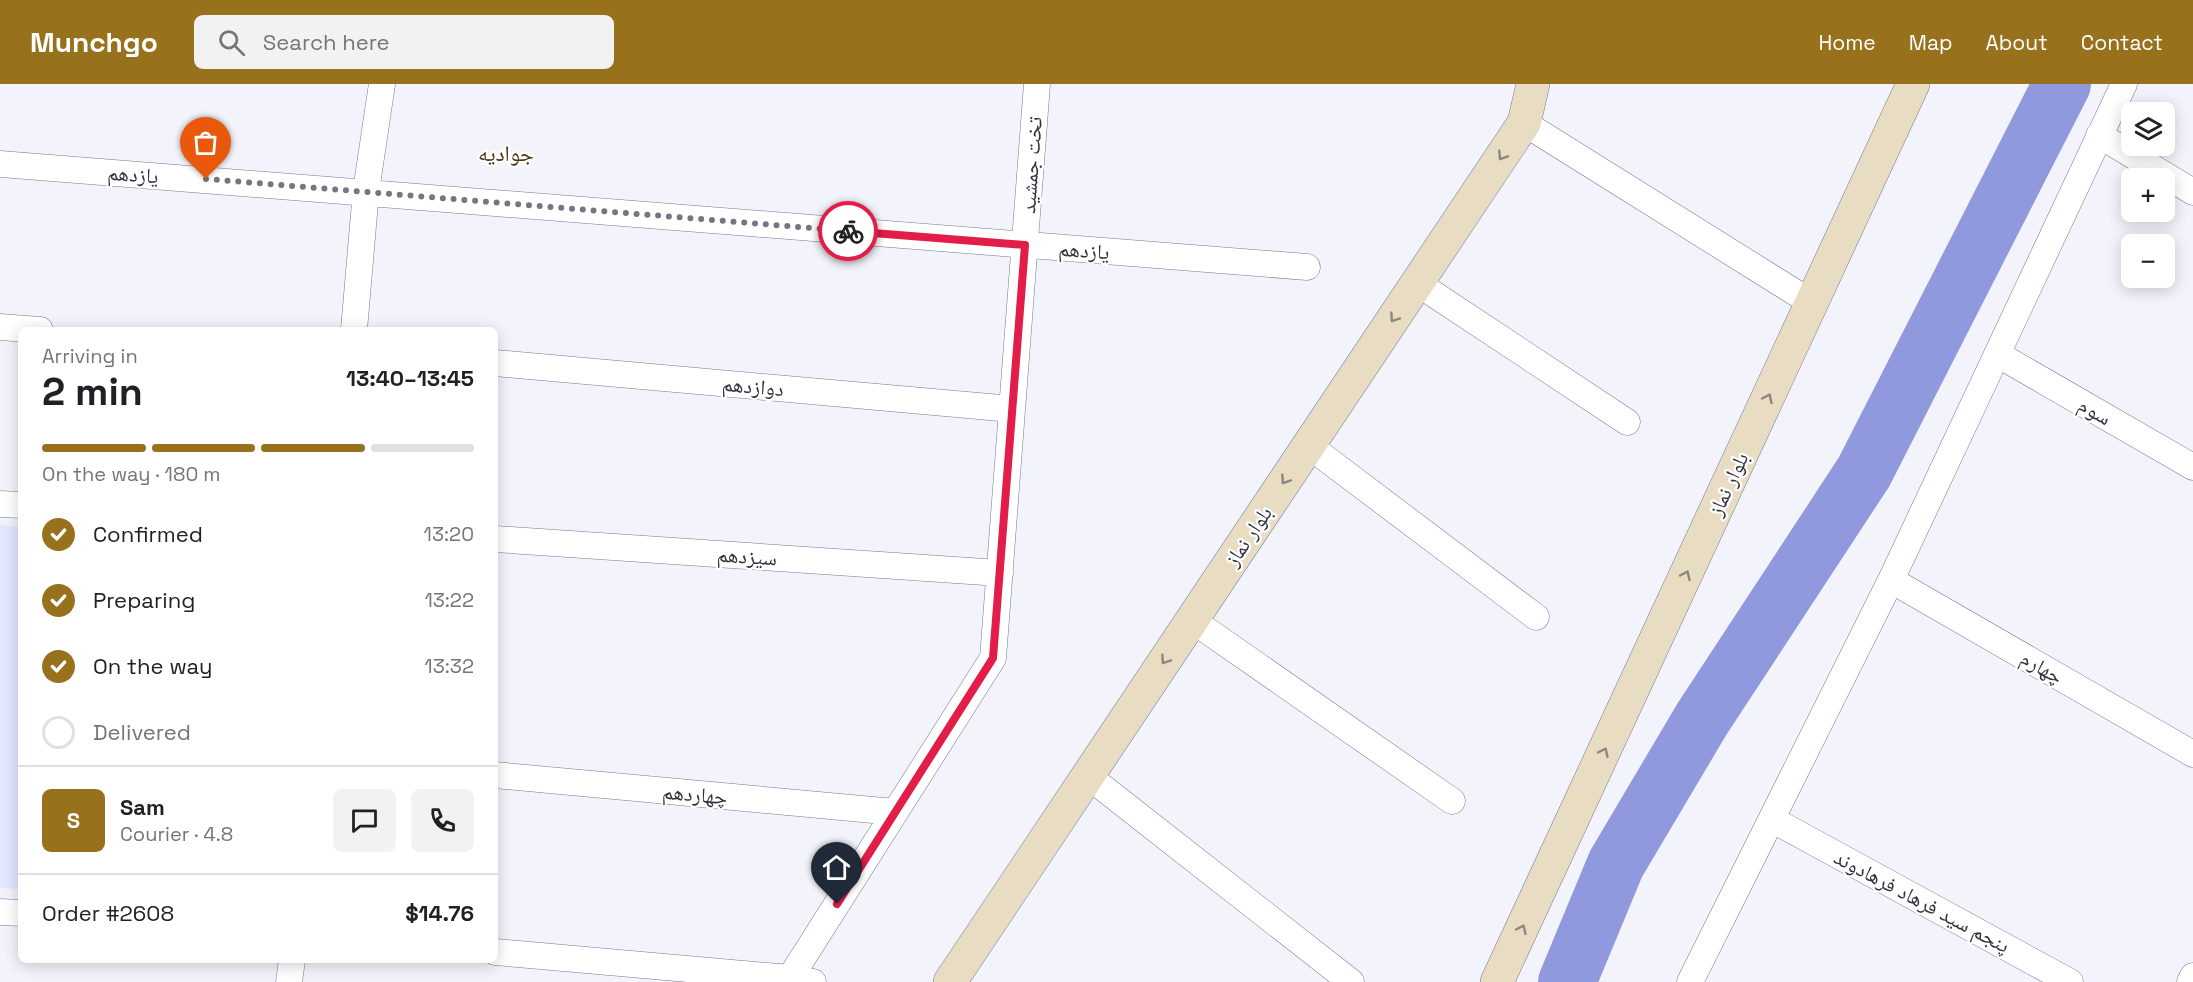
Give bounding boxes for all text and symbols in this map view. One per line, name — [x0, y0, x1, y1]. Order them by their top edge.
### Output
search box — [194, 15, 614, 69]
text: Munchgo — [30, 24, 158, 60]
icon: search — [215, 26, 248, 59]
text: Search here — [263, 28, 390, 56]
text: Home — [1818, 29, 1876, 56]
text: Map — [1909, 29, 1953, 56]
text: About — [1986, 29, 2048, 56]
text: Contact — [2081, 29, 2163, 56]
map controls — [2121, 102, 2175, 288]
button: layers — [2121, 102, 2175, 156]
street label: تخت جمشید — [1014, 116, 1048, 214]
pin — [180, 117, 231, 179]
icon: bag — [189, 126, 222, 159]
district label: جوادیه — [478, 139, 534, 167]
one-way arrow — [1498, 149, 1509, 160]
street label: یازدهم — [107, 159, 159, 190]
button: + — [2121, 168, 2175, 222]
courier — [818, 201, 878, 261]
icon: bike — [832, 215, 865, 248]
button: − — [2121, 234, 2175, 288]
street label: یازدهم — [1058, 235, 1110, 266]
one-way arrow — [1390, 311, 1401, 322]
text: Arriving in — [42, 343, 138, 369]
text: 13:40–13:45 — [346, 364, 474, 392]
text: 2 min — [42, 367, 143, 416]
street label: دوازدهم — [721, 370, 785, 403]
street label: سوم — [2073, 391, 2116, 432]
one-way arrow — [1761, 394, 1773, 405]
street label: بلوار نماز — [1701, 448, 1754, 521]
text: On the way · 180 m — [42, 461, 221, 487]
one-way arrow — [1281, 473, 1292, 484]
street label: بلوار نماز — [1217, 501, 1278, 572]
icon: check — [42, 518, 75, 551]
text: Confirmed — [93, 520, 203, 548]
text: 13:20 — [424, 521, 474, 547]
street label: سیزدهم — [716, 540, 778, 573]
one-way arrow — [1679, 571, 1691, 582]
icon: check — [42, 584, 75, 617]
text: Preparing — [93, 586, 195, 614]
text: 13:22 — [424, 587, 474, 613]
street label: چهارم — [2015, 644, 2068, 691]
icon: check — [42, 650, 75, 683]
text: On the way — [93, 652, 212, 680]
text: 13:32 — [424, 653, 474, 679]
one-way arrow — [1162, 653, 1173, 664]
text: Delivered — [93, 718, 191, 746]
one-way arrow — [1597, 748, 1609, 759]
street label: چهاردهم — [661, 778, 729, 811]
button: chat — [333, 789, 396, 852]
button: phone — [411, 789, 474, 852]
text: Sam — [120, 793, 165, 821]
text: S — [67, 806, 80, 834]
text: Courier · 4.8 — [120, 821, 233, 847]
pin — [811, 842, 862, 904]
street label: پنجم سید فرهاد فرهادوند — [1829, 843, 2015, 960]
icon: home — [820, 851, 853, 884]
text: Order #2608 — [42, 899, 174, 927]
text: $14.76 — [405, 899, 474, 927]
one-way arrow — [1515, 924, 1527, 935]

